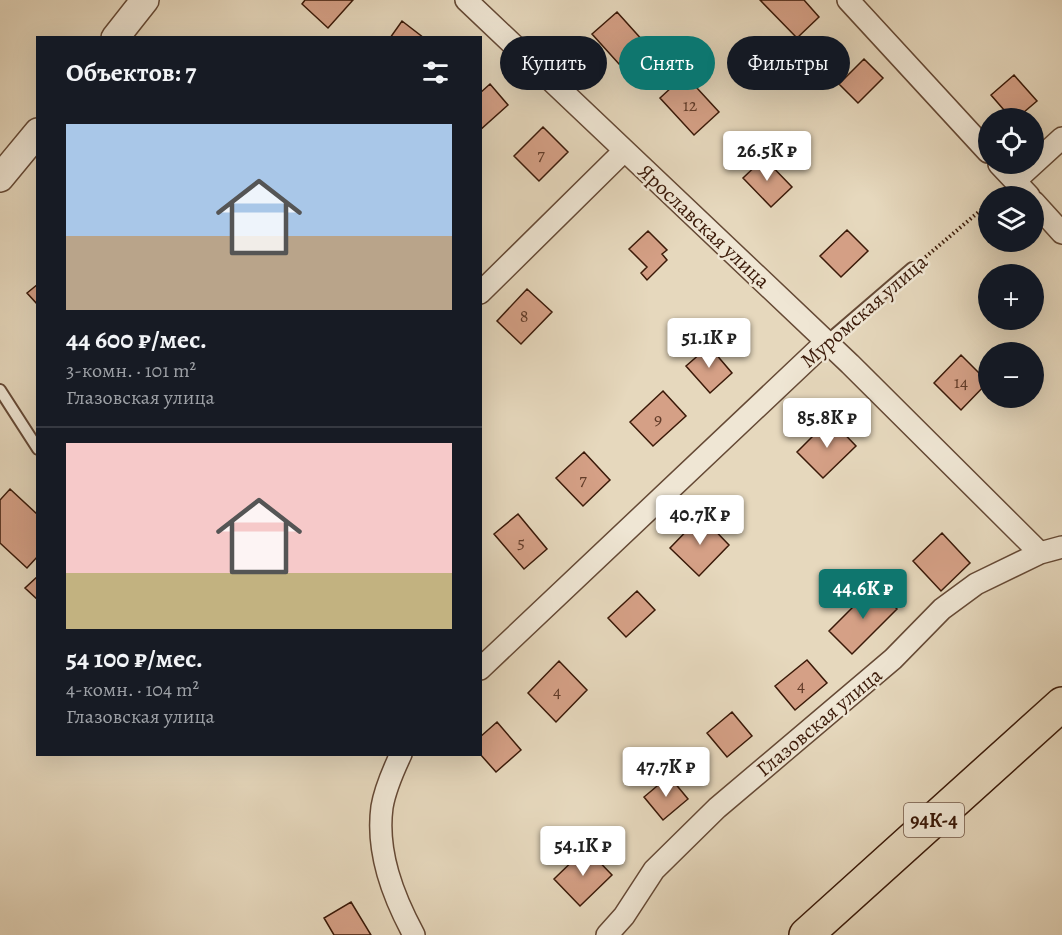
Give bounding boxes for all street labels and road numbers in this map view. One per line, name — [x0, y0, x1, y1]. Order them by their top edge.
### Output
street label: Ярославская улица — [632, 157, 776, 295]
street label: Муромская улица — [795, 248, 934, 374]
street label: Глазовская улица — [750, 661, 888, 783]
road number: 94К-4 — [904, 803, 964, 837]

